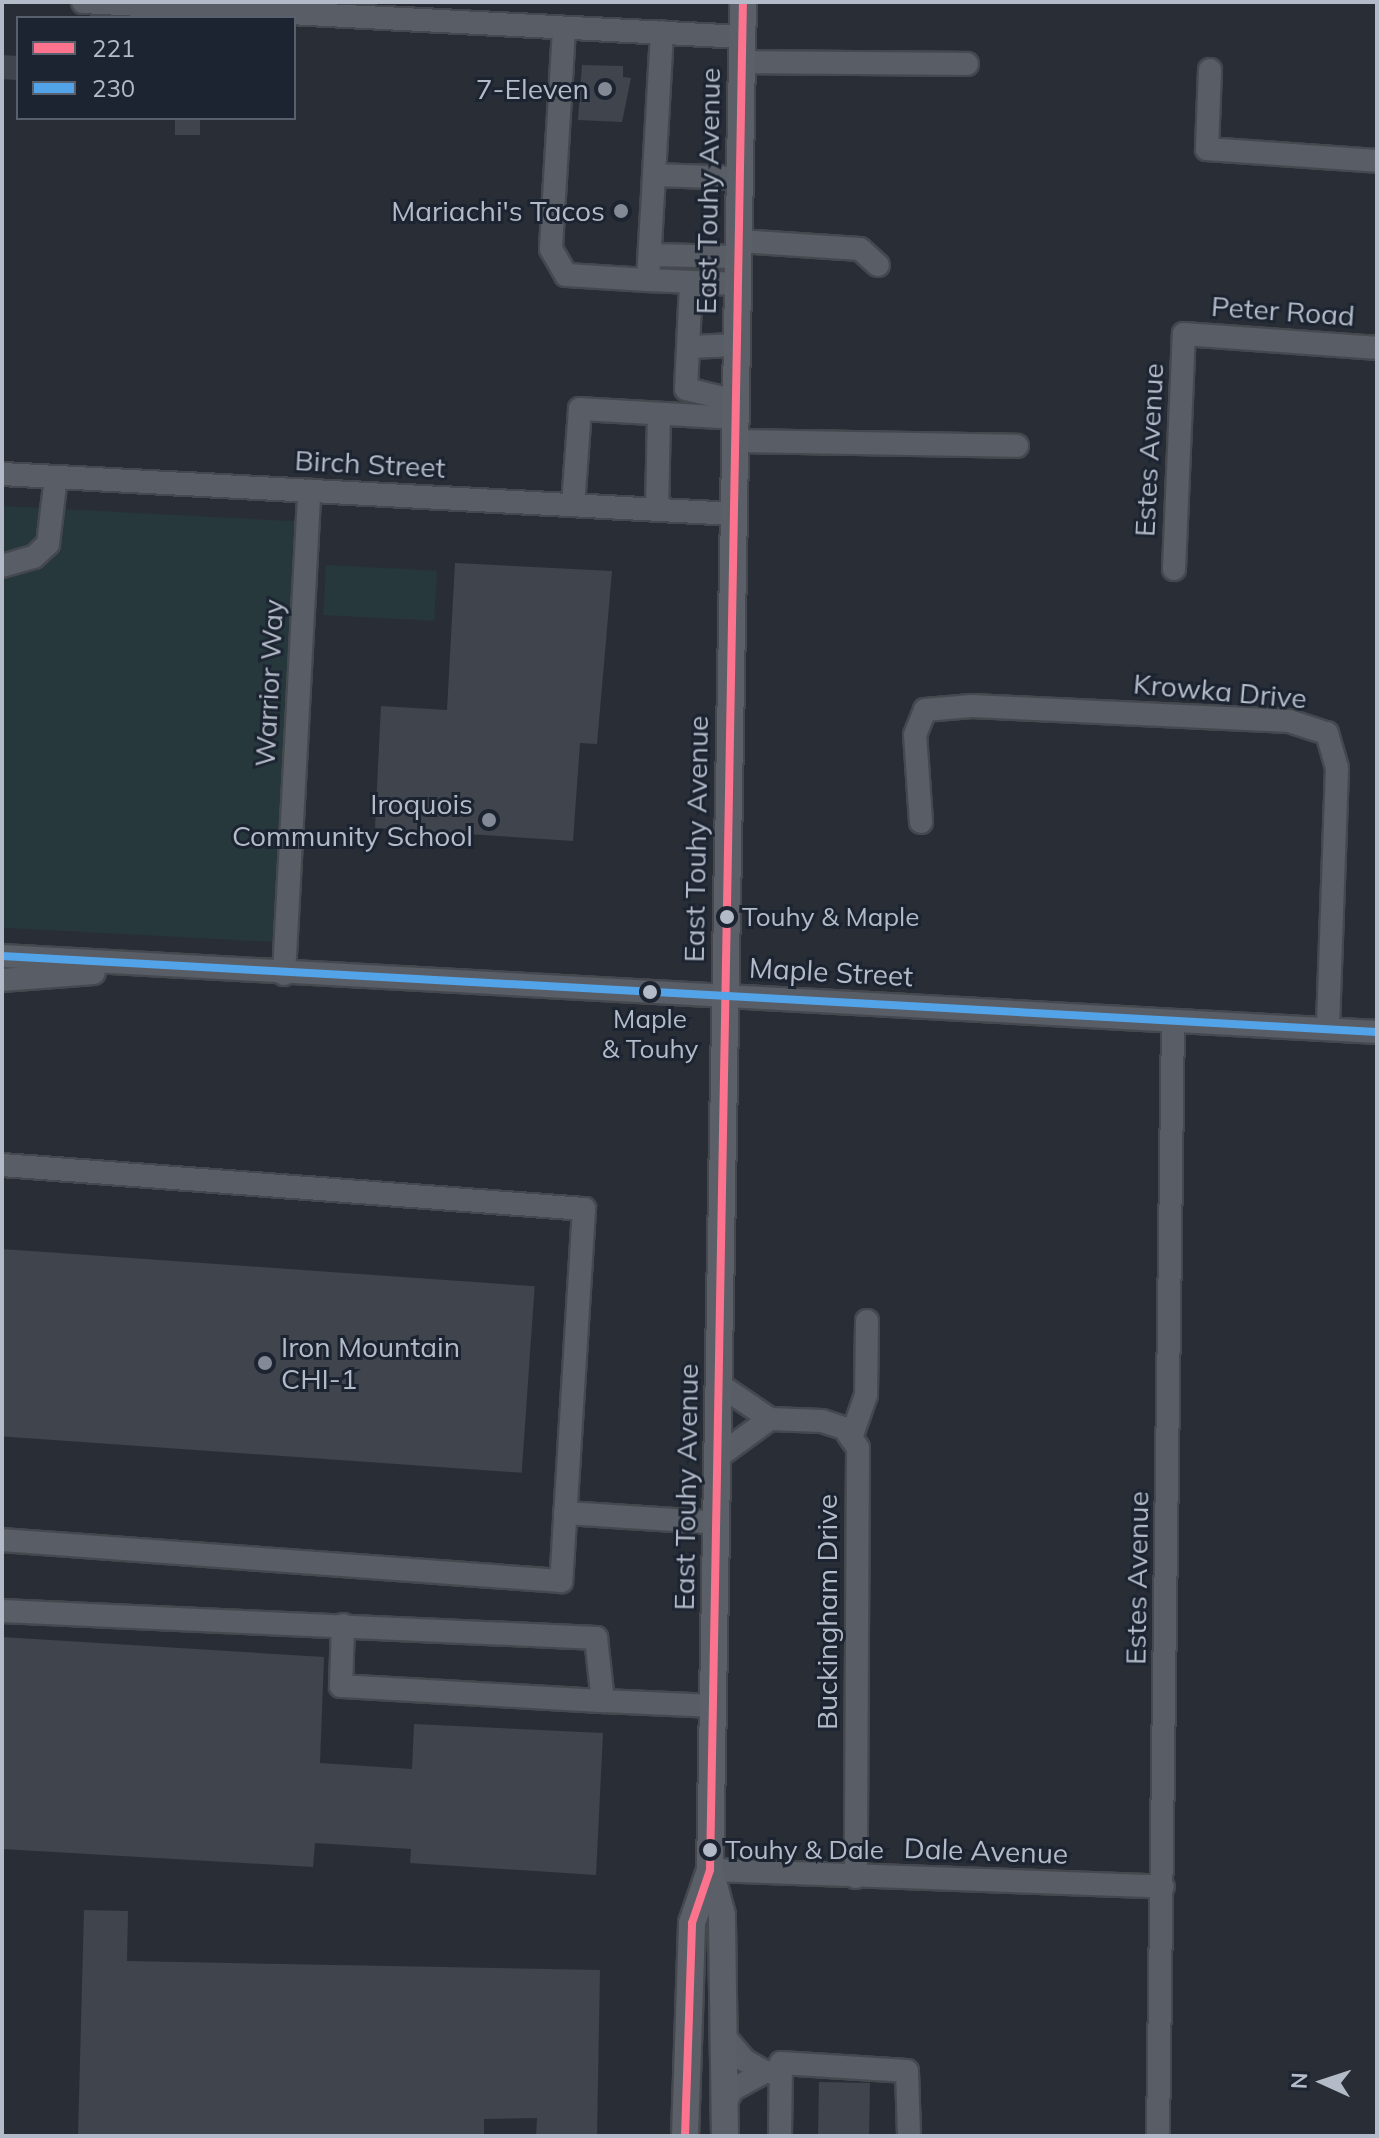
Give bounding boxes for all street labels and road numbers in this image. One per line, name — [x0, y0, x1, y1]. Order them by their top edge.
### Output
street label: East Touhy Avenue — [689, 67, 727, 315]
street label: Peter Road — [1210, 289, 1356, 333]
street label: Estes Avenue — [1128, 362, 1170, 538]
street label: Birch Street — [294, 443, 446, 485]
street label: Warrior Way — [248, 598, 290, 768]
street label: Krowka Drive — [1132, 667, 1308, 715]
street label: East Touhy Avenue — [677, 715, 715, 963]
street label: Maple Street — [748, 951, 914, 993]
street label: East Touhy Avenue — [667, 1363, 705, 1611]
street label: Estes Avenue — [1119, 1491, 1155, 1665]
street label: Buckingham Drive — [810, 1494, 844, 1730]
street label: Dale Avenue — [903, 1831, 1069, 1871]

